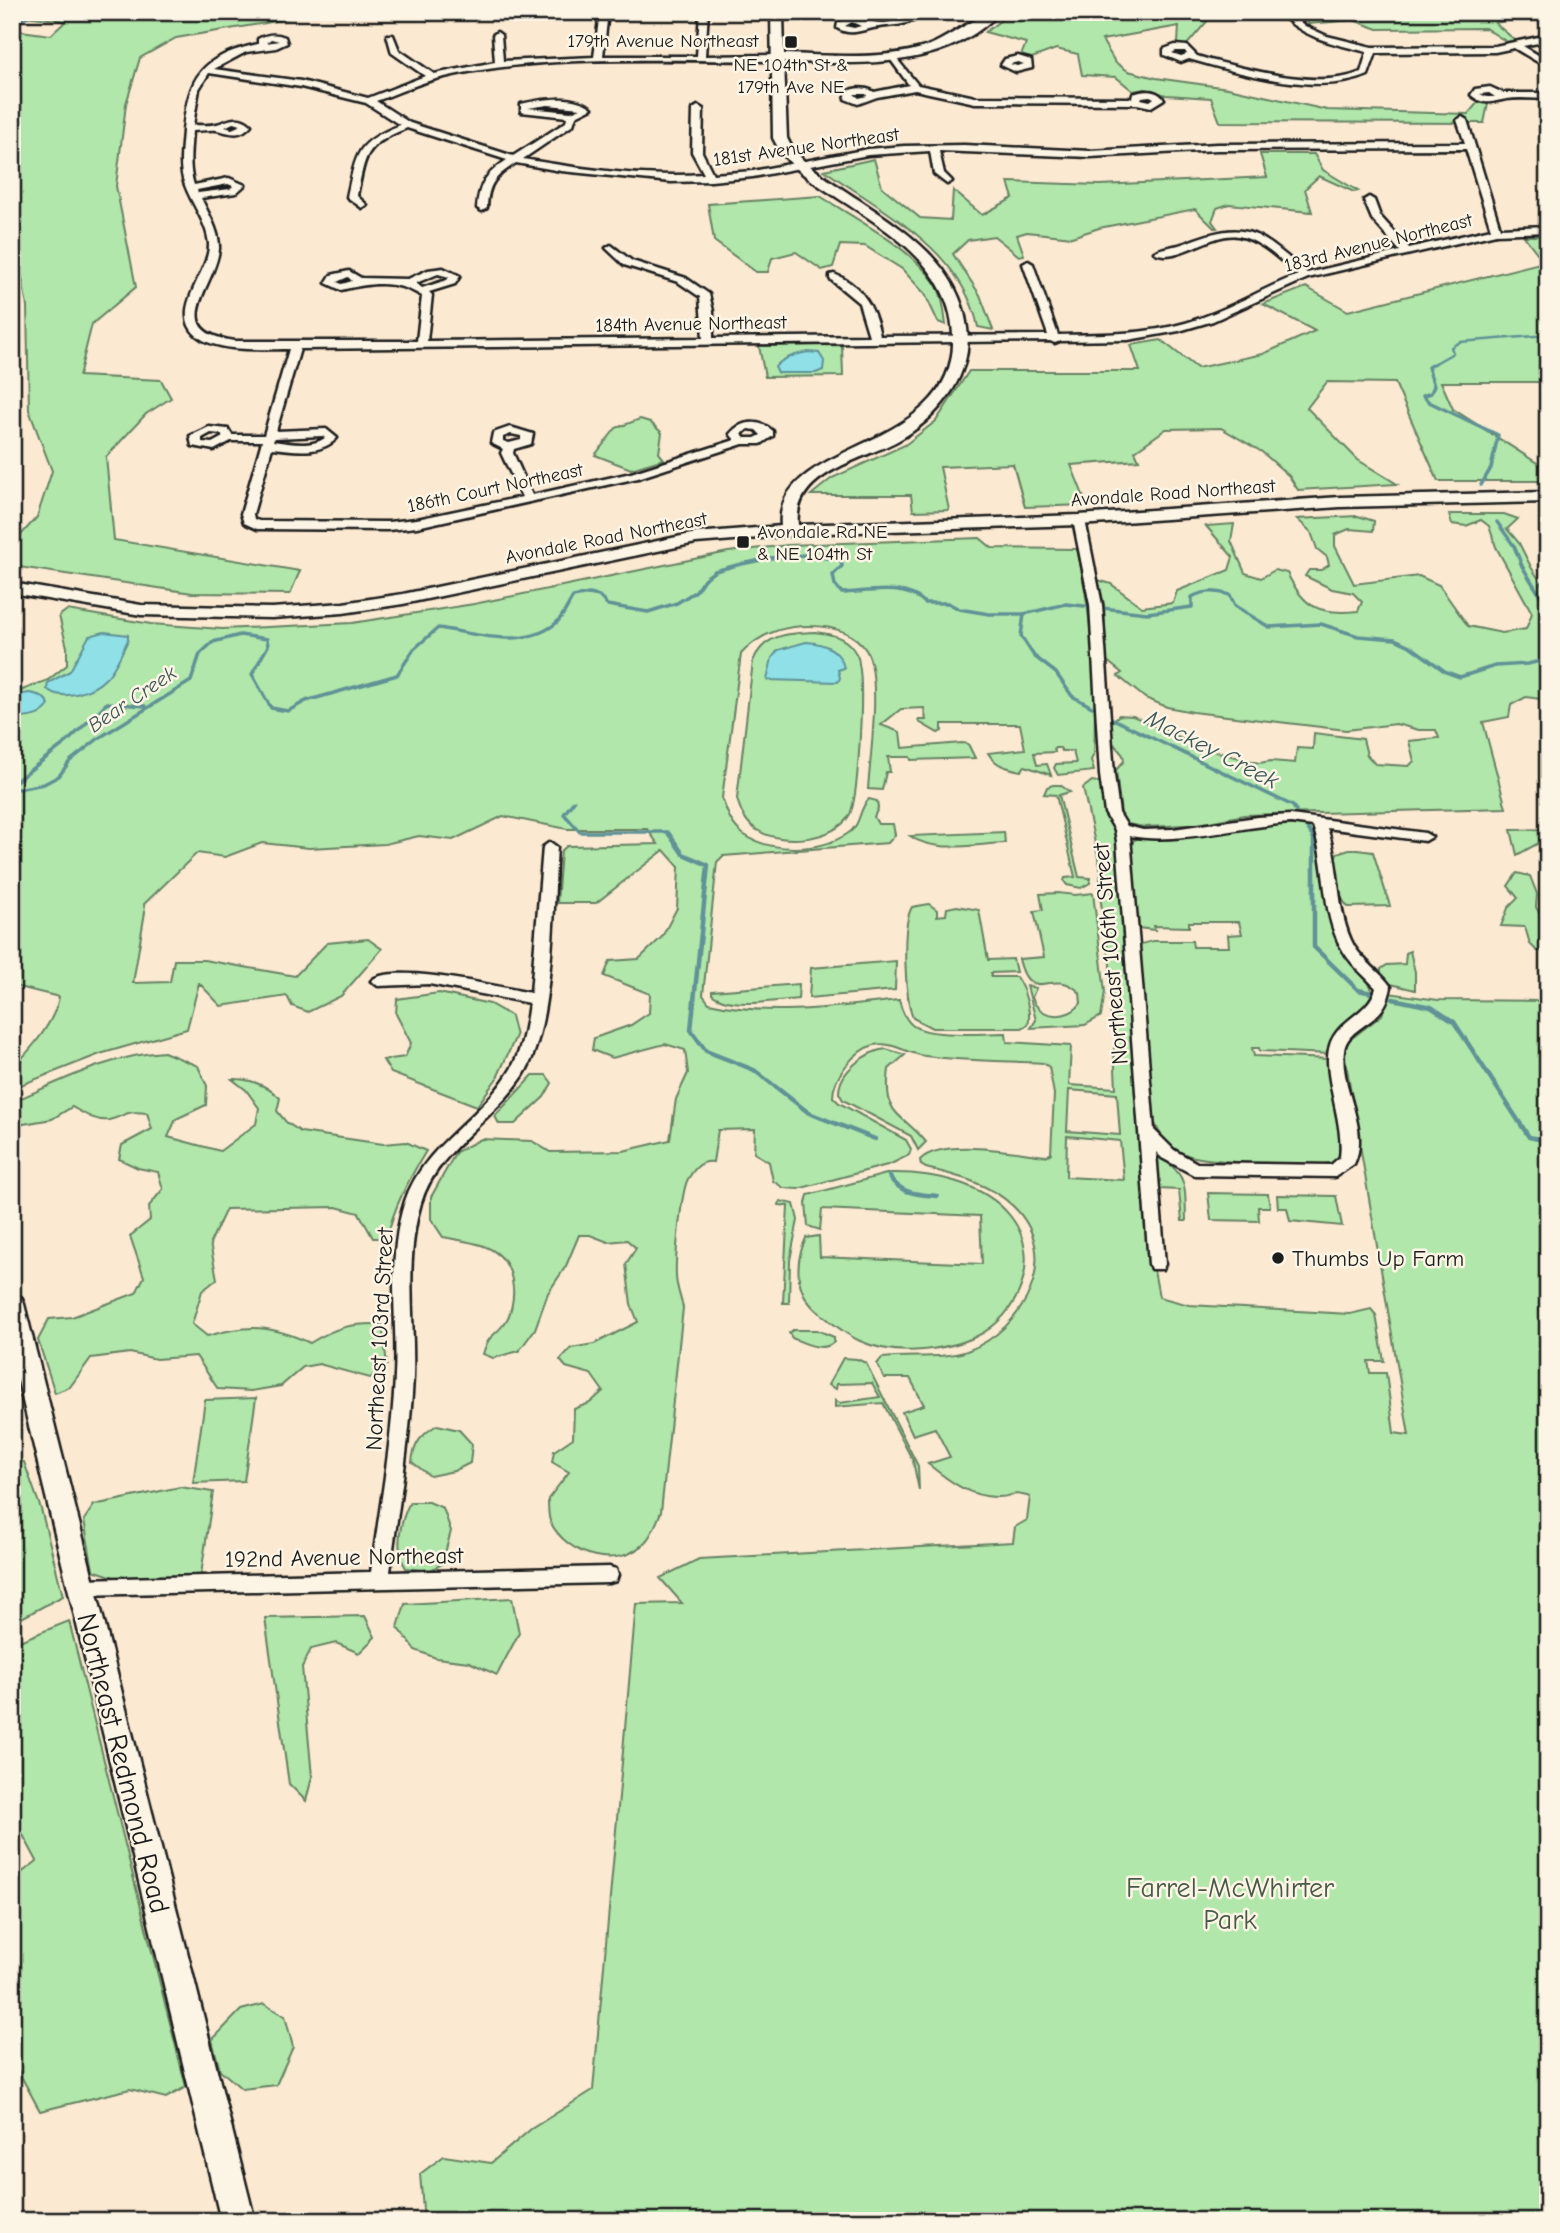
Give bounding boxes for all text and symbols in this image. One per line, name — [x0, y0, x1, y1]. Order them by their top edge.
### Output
street label: 179th Avenue Northeast — [567, 30, 759, 52]
marker: NE 104th St & 179th Ave NE — [783, 34, 799, 50]
place label: NE 104th St & 179th Ave NE — [733, 54, 849, 98]
street label: 181st Avenue Northeast — [712, 123, 901, 171]
street label: 183rd Avenue Northeast — [1282, 209, 1475, 277]
street label: 184th Avenue Northeast — [595, 311, 787, 337]
street label: 186th Court Northeast — [406, 459, 585, 517]
street label: Avondale Road Northeast — [1070, 475, 1277, 511]
street label: Avondale Road Northeast — [504, 508, 709, 568]
place label: Avondale Rd NE & NE 104th St — [757, 521, 888, 565]
marker: Avondale Rd NE & NE 104th St — [735, 534, 751, 550]
water label: Bear Creek — [83, 660, 182, 737]
water label: Mackey Creek — [1140, 703, 1284, 795]
street label: Northeast 106th Street — [1087, 841, 1134, 1066]
street label: Northeast 103rd Street — [360, 1225, 399, 1451]
place label: Thumbs Up Farm — [1292, 1245, 1464, 1272]
marker: Thumbs Up Farm — [1270, 1250, 1286, 1266]
street label: 192nd Avenue Northeast — [225, 1542, 465, 1573]
street label: Northeast Redmond Road — [70, 1610, 176, 1917]
park label: Farrel-McWhirter Park — [1126, 1872, 1334, 1936]

